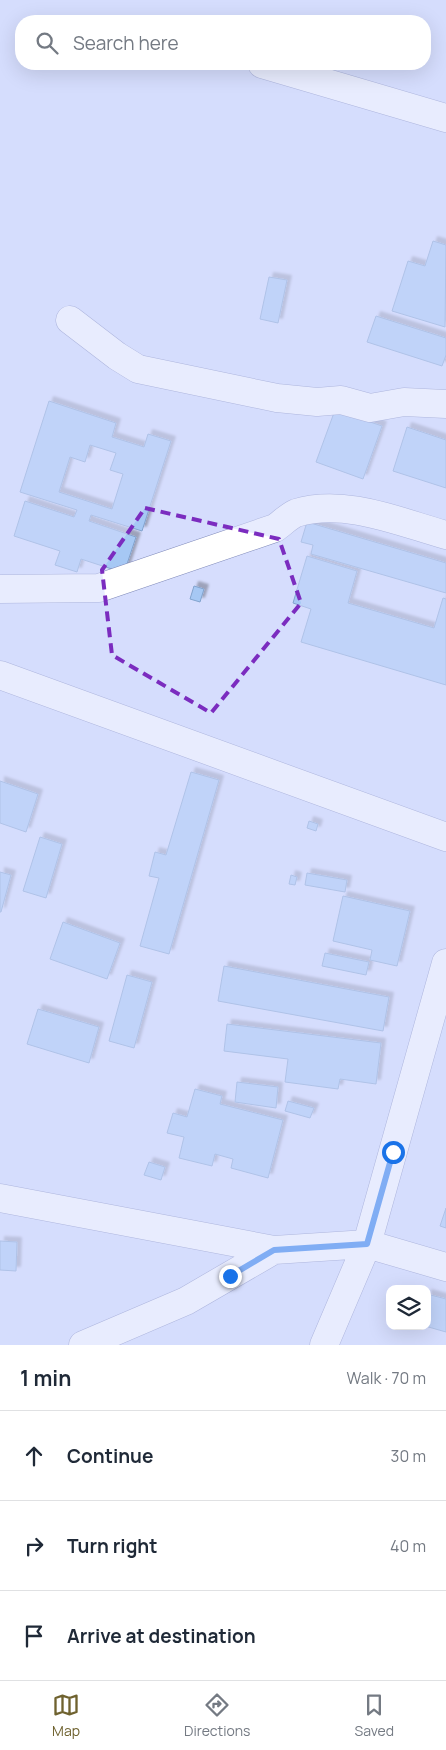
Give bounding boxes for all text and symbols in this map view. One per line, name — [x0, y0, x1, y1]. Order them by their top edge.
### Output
search box — [15, 15, 431, 70]
icon: search — [33, 29, 61, 57]
text: Search here — [73, 30, 179, 56]
route start — [382, 1141, 405, 1164]
route end — [219, 1265, 242, 1288]
map controls — [386, 1285, 431, 1330]
button: layers — [386, 1285, 431, 1330]
text: 1 min — [20, 1364, 71, 1392]
text: Walk · 70 m — [347, 1367, 426, 1389]
icon: ahead — [20, 1442, 48, 1470]
text: Continue — [67, 1443, 153, 1469]
text: 30 m — [391, 1445, 426, 1467]
icon: right — [20, 1532, 48, 1560]
text: Turn right — [67, 1533, 157, 1559]
text: 40 m — [390, 1535, 426, 1557]
icon: arrive — [20, 1622, 48, 1650]
text: Arrive at destination — [67, 1623, 256, 1649]
tab: Map — [52, 1691, 80, 1740]
tab: Directions — [184, 1691, 250, 1740]
tab: Saved — [355, 1691, 394, 1740]

